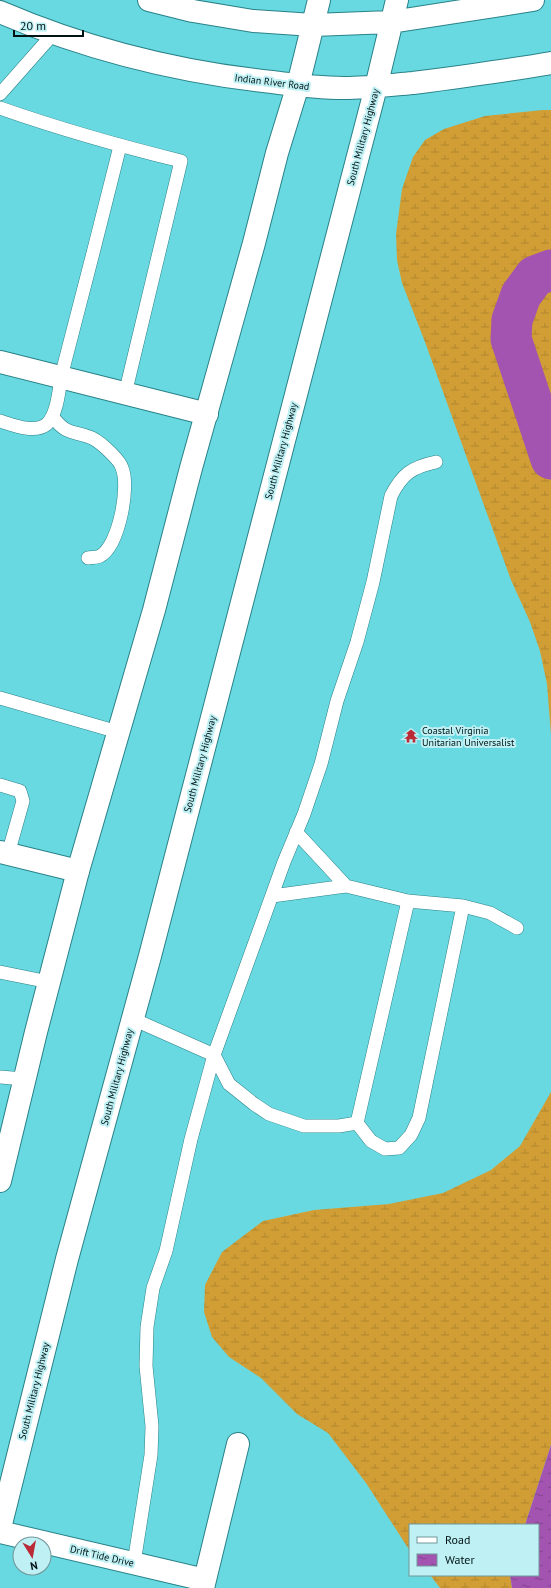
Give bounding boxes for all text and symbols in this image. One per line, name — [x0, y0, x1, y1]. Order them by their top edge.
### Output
scale bar — [14, 12, 83, 38]
text: 20 m — [20, 18, 46, 33]
street label: Indian River Road — [234, 71, 310, 93]
street label: South Military Highway — [344, 87, 382, 187]
street label: South Military Highway — [262, 401, 300, 501]
street label: South Military Highway — [181, 714, 219, 814]
place label: Coastal Virginia Unitarian Universalist — [422, 724, 515, 749]
temple icon: Coastal Virginia Unitarian Universalist — [403, 728, 419, 744]
street label: South Military Highway — [98, 1027, 136, 1127]
street label: South Military Highway — [16, 1341, 52, 1441]
legend — [409, 1524, 539, 1576]
text: Road — [445, 1532, 470, 1547]
north arrow — [12, 1536, 52, 1576]
street label: Drift Tide Drive — [69, 1542, 135, 1570]
text: Water — [445, 1552, 475, 1567]
text: N — [29, 1558, 39, 1573]

